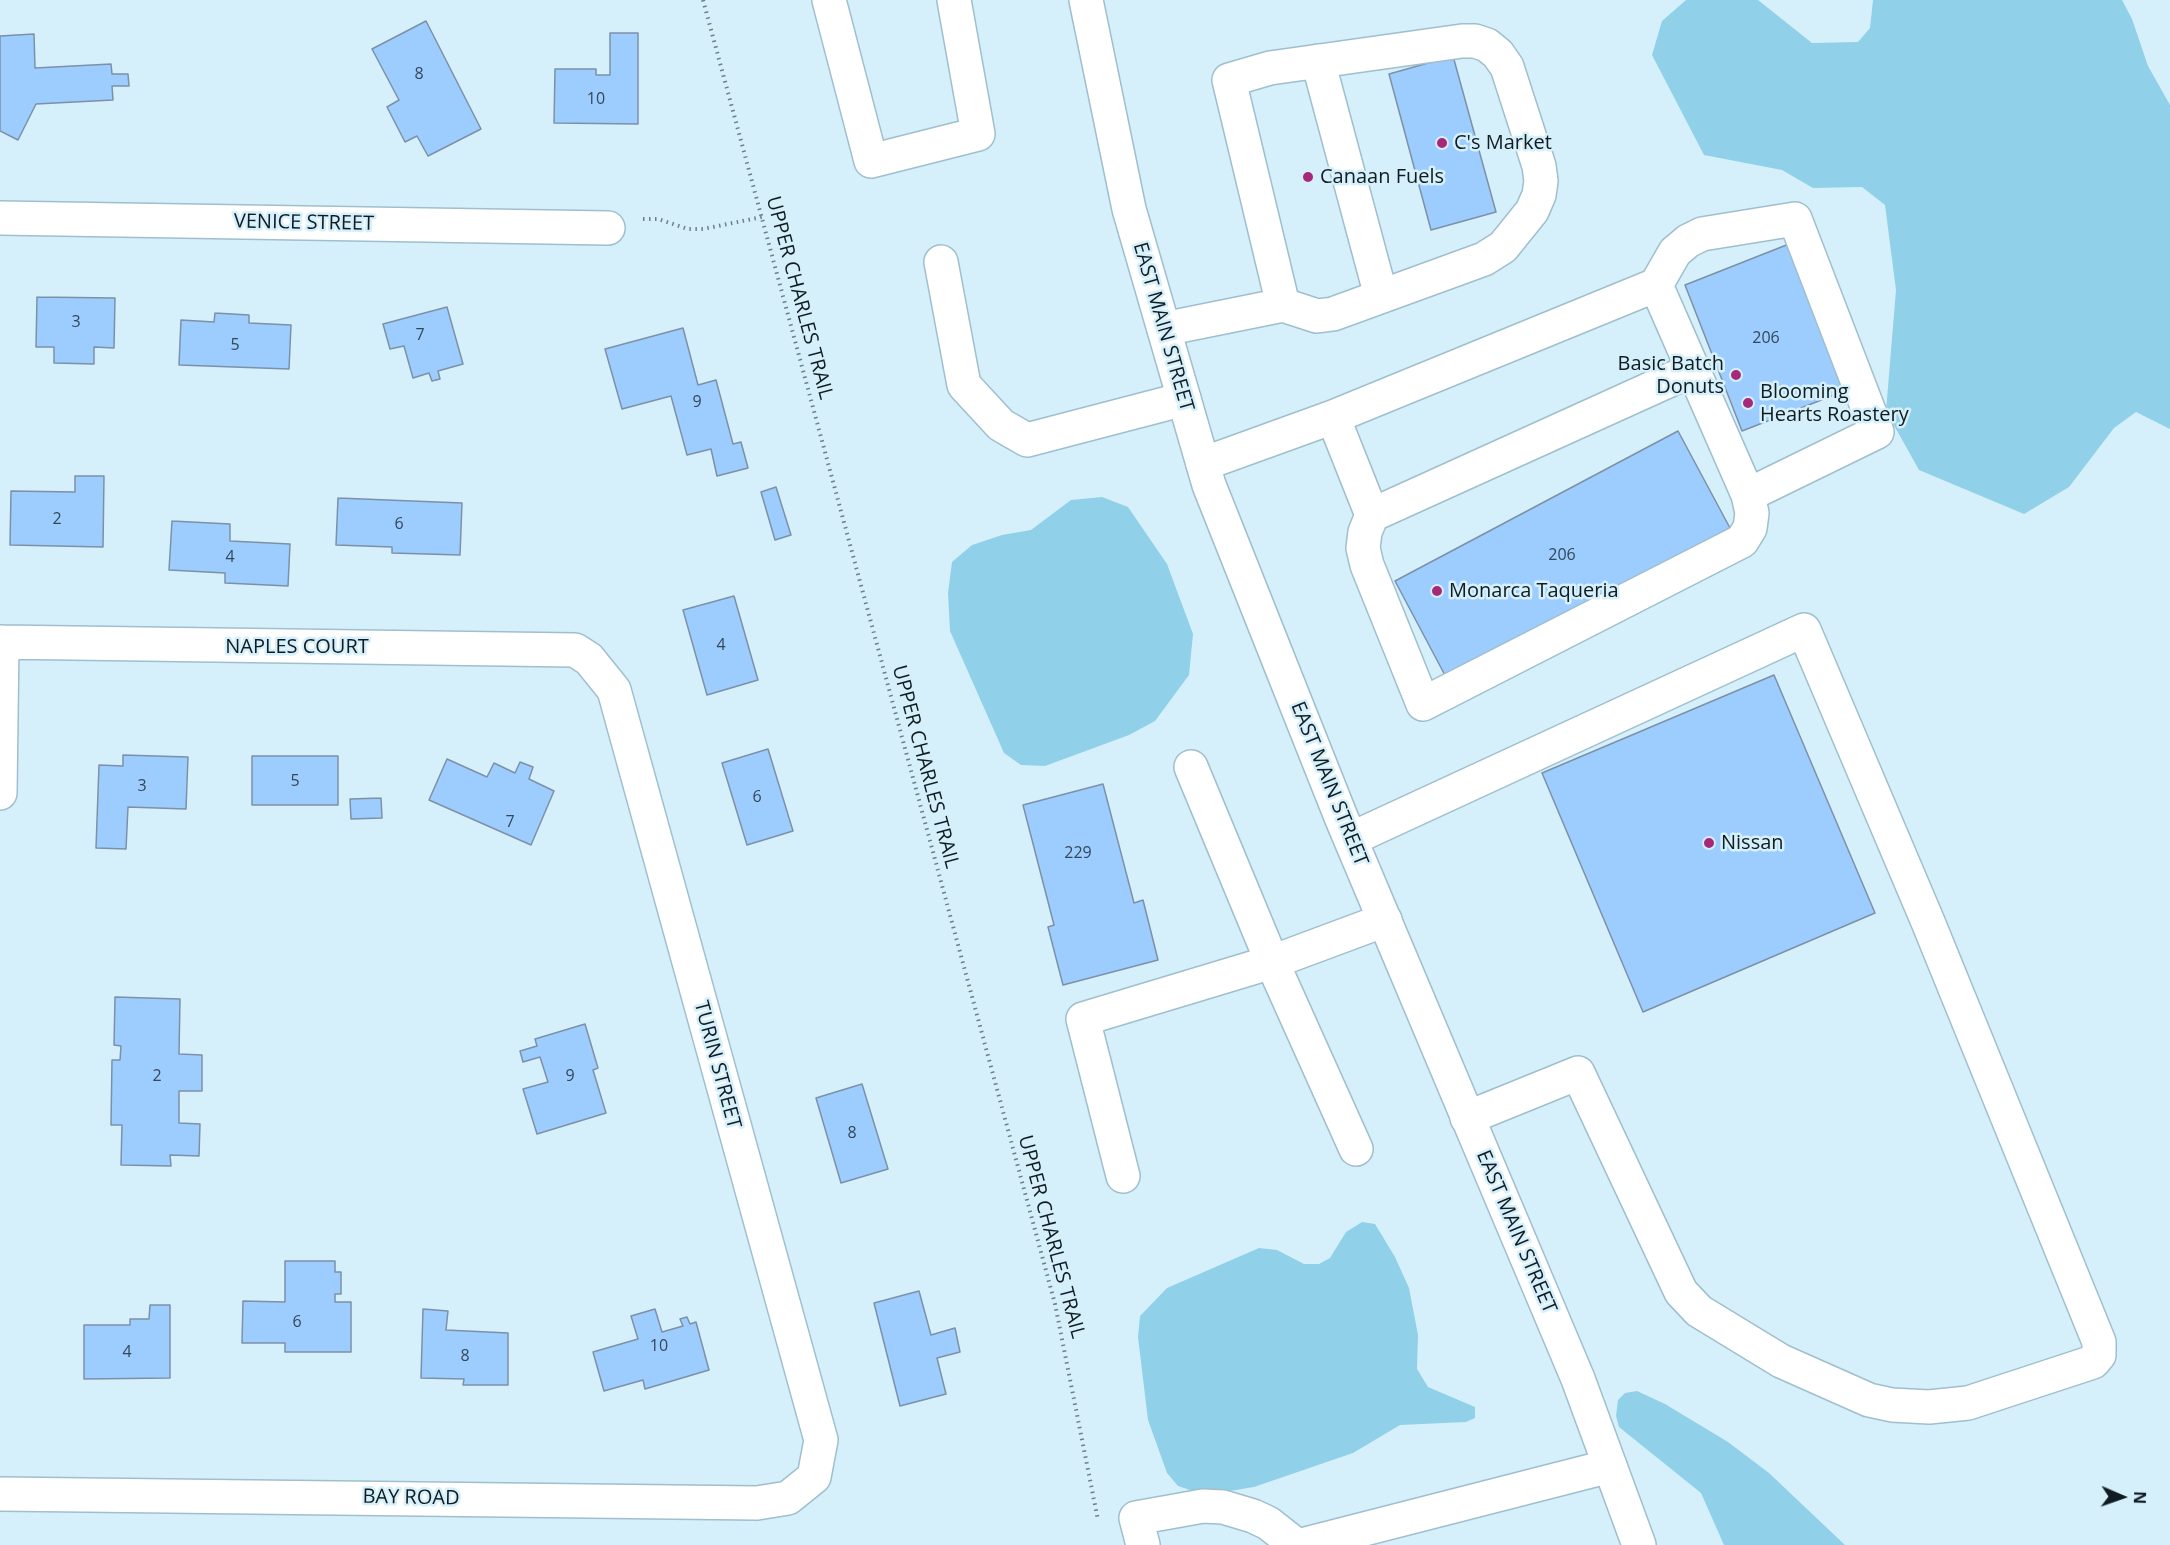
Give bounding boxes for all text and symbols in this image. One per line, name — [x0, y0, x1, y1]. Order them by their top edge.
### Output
house number: 8 — [414, 64, 424, 84]
house number: 10 — [587, 89, 605, 109]
place label: C's Market — [1454, 131, 1552, 155]
marker: C's Market — [1435, 136, 1449, 150]
place label: Canaan Fuels — [1320, 165, 1444, 189]
marker: Canaan Fuels — [1301, 170, 1315, 184]
street label: UPPER CHARLES TRAIL — [760, 194, 838, 402]
street label: VENICE STREET — [234, 210, 374, 236]
street label: EAST MAIN STREET — [1127, 240, 1199, 414]
house number: 3 — [71, 312, 81, 332]
house number: 7 — [415, 325, 425, 345]
house number: 206 — [1752, 328, 1780, 348]
house number: 5 — [230, 335, 240, 355]
place label: Basic Batch Donuts — [1618, 352, 1724, 399]
marker: Basic Batch Donuts — [1729, 368, 1743, 382]
place label: Blooming Hearts Roastery — [1760, 380, 1909, 427]
house number: 9 — [692, 392, 702, 412]
marker: Blooming Hearts Roastery — [1741, 396, 1755, 410]
house number: 2 — [52, 509, 62, 529]
house number: 6 — [394, 514, 404, 534]
house number: 206 — [1548, 545, 1576, 565]
house number: 4 — [225, 547, 235, 567]
place label: Monarca Taqueria — [1449, 579, 1619, 603]
marker: Monarca Taqueria — [1430, 584, 1444, 598]
street label: NAPLES COURT — [225, 635, 369, 659]
house number: 4 — [716, 635, 726, 655]
street label: UPPER CHARLES TRAIL — [886, 663, 964, 871]
street label: EAST MAIN STREET — [1285, 698, 1373, 870]
house number: 5 — [290, 771, 300, 791]
house number: 3 — [137, 776, 147, 796]
house number: 6 — [752, 787, 762, 807]
house number: 7 — [505, 812, 515, 832]
place label: Nissan — [1721, 831, 1784, 855]
marker: Nissan — [1702, 836, 1716, 850]
house number: 229 — [1064, 843, 1092, 863]
street label: TURIN STREET — [688, 998, 746, 1132]
house number: 2 — [152, 1066, 162, 1086]
house number: 9 — [565, 1066, 575, 1086]
house number: 8 — [847, 1123, 857, 1143]
street label: UPPER CHARLES TRAIL — [1012, 1133, 1090, 1341]
street label: EAST MAIN STREET — [1471, 1147, 1561, 1317]
house number: 6 — [292, 1312, 302, 1332]
house number: 10 — [650, 1336, 668, 1356]
house number: 4 — [122, 1342, 132, 1362]
house number: 8 — [460, 1346, 470, 1366]
north arrow — [2092, 1467, 2152, 1527]
street label: BAY ROAD — [362, 1485, 460, 1511]
text: N — [2129, 1491, 2151, 1505]

